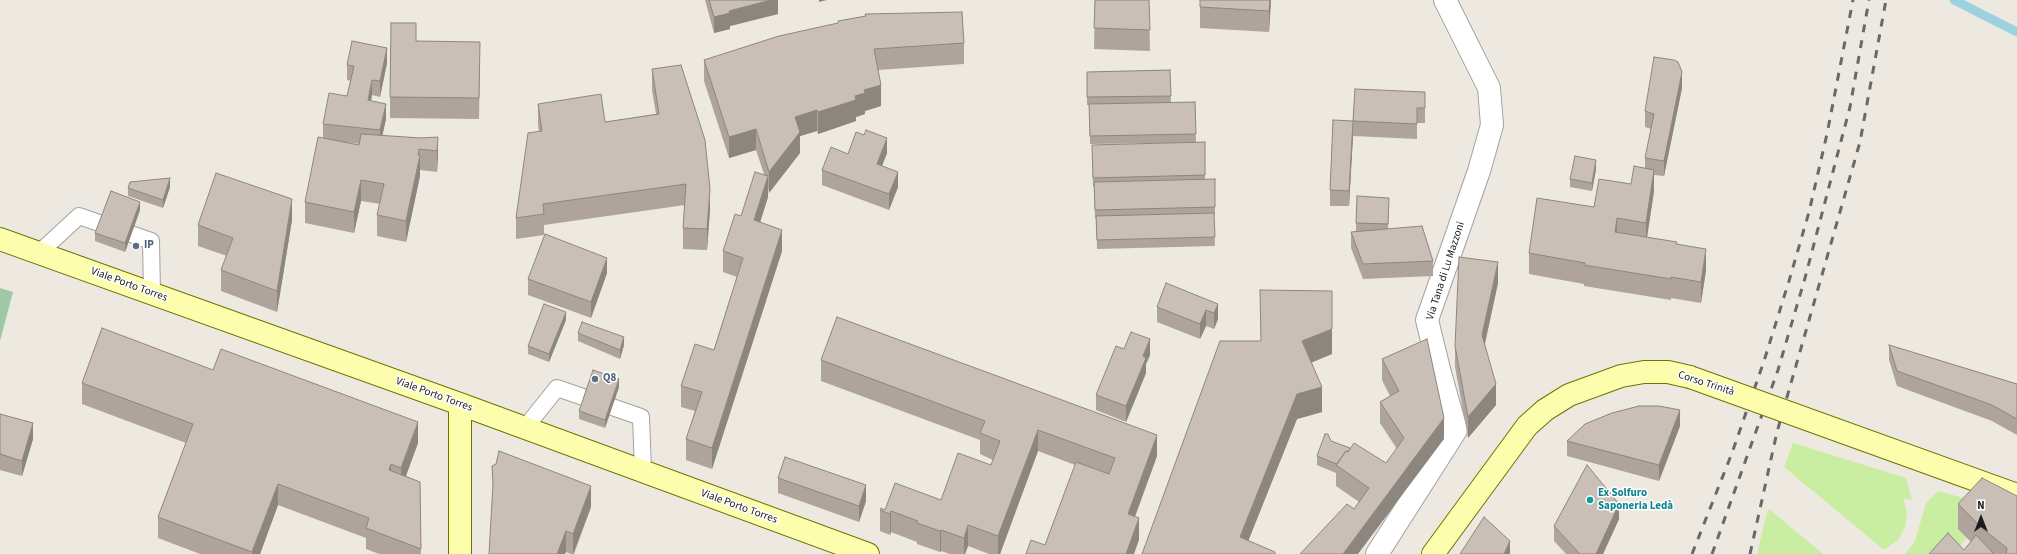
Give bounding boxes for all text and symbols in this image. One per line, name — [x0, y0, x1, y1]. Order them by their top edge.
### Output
street label: Via Tana di Lu Mazzoni — [1424, 220, 1468, 322]
place label: IP — [144, 239, 154, 253]
marker: IP — [131, 241, 141, 251]
street label: Viale Porto Torres — [89, 265, 169, 305]
street label: Corso Trinità — [1676, 369, 1736, 399]
place label: Q8 — [603, 372, 616, 386]
marker: Q8 — [590, 374, 600, 384]
street label: Viale Porto Torres — [394, 375, 474, 415]
street label: Viale Porto Torres — [699, 487, 779, 527]
place label: Ex Solfuro Saponeria Ledà — [1598, 487, 1673, 513]
marker: Ex Solfuro Saponeria Ledà — [1585, 495, 1595, 505]
north arrow — [1961, 498, 2001, 538]
text: N — [1977, 498, 1985, 513]

